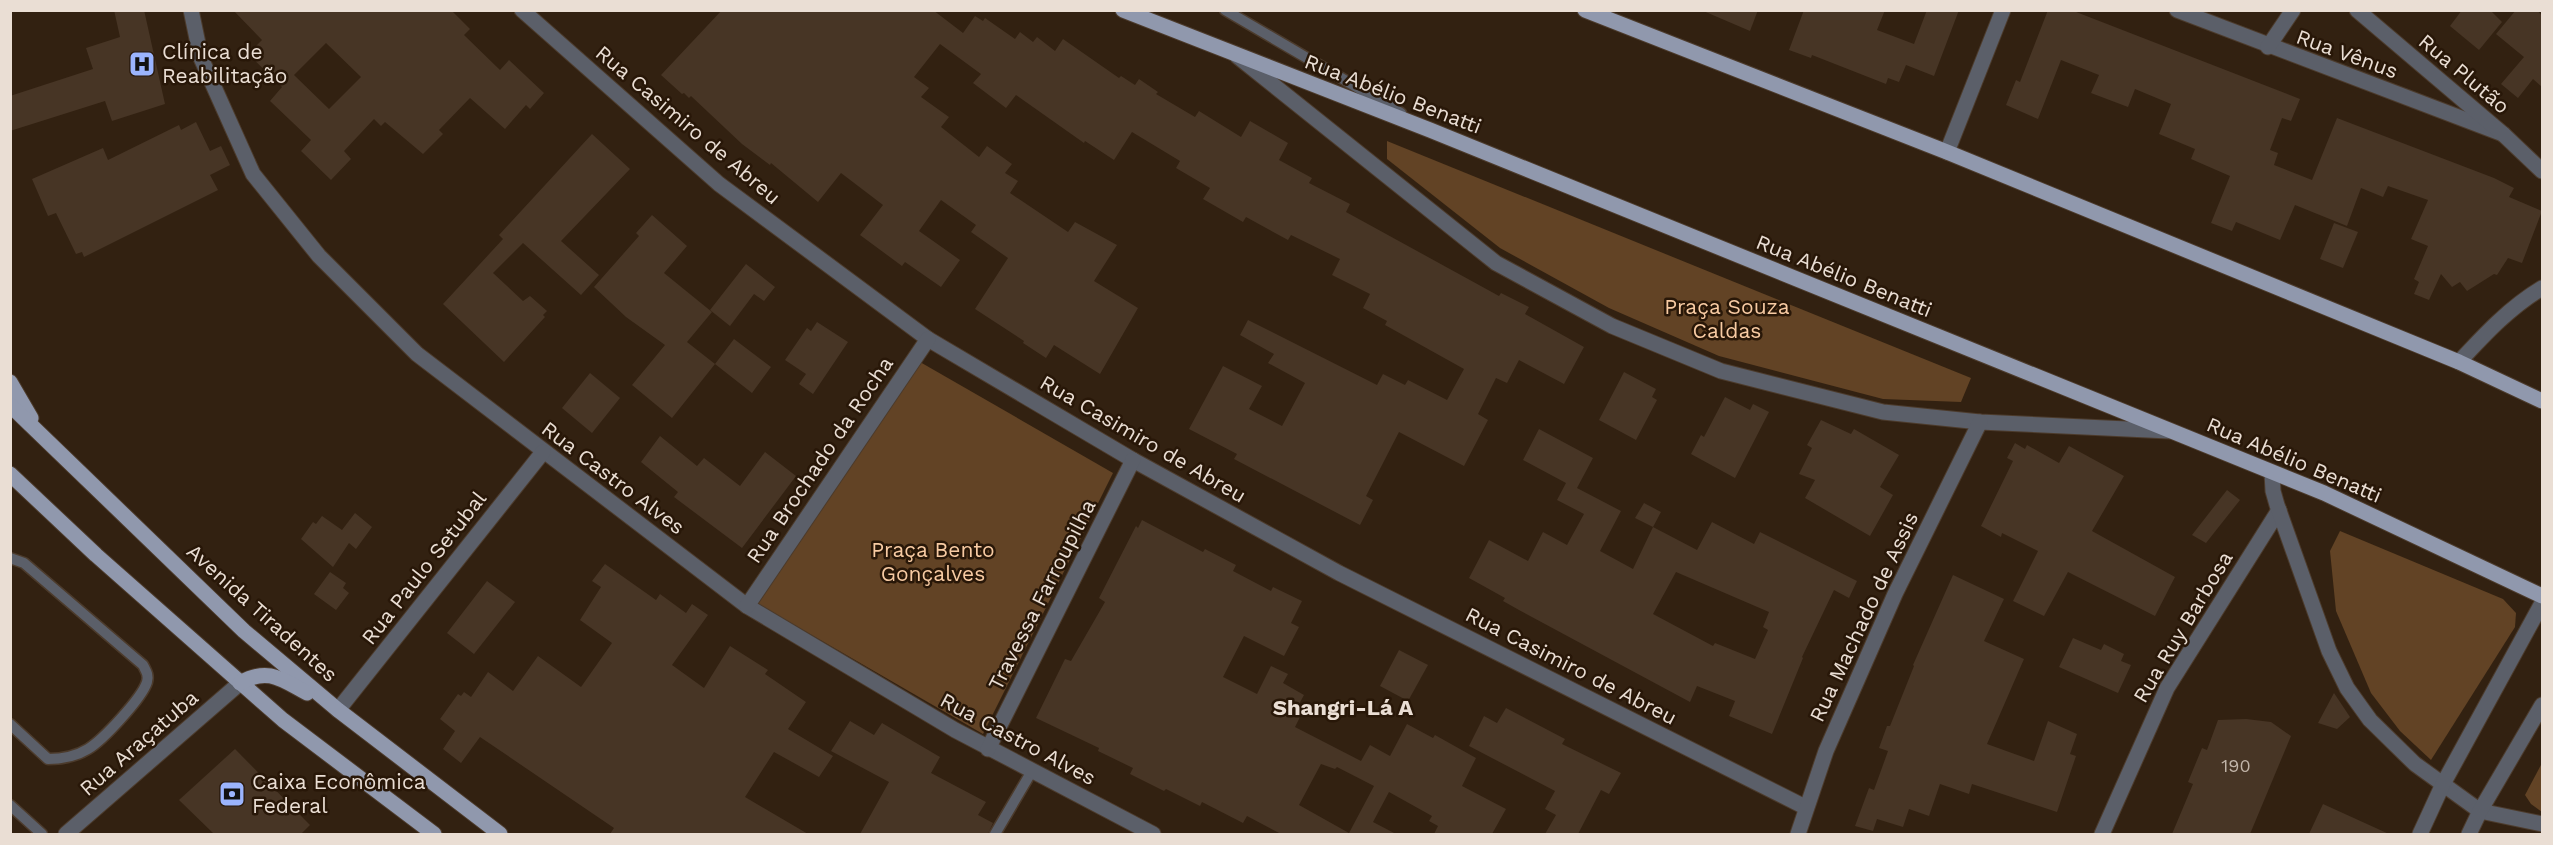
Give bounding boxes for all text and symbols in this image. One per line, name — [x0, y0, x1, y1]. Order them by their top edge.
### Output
street label: Rua Vênus — [2293, 24, 2401, 83]
street label: Rua Plutão — [2414, 28, 2515, 119]
place label: Clínica de Reabilitação — [162, 39, 287, 88]
street label: Rua Casimiro de Abreu — [591, 40, 786, 209]
street label: Rua Abélio Benatti — [1301, 48, 1485, 139]
hospital icon: Clínica de Reabilitação — [127, 49, 157, 79]
street label: Rua Abélio Benatti — [1753, 229, 1936, 322]
park label: Praça Souza Caldas — [1664, 294, 1790, 343]
street label: Rua Brochado da Rocha — [741, 352, 898, 568]
street label: Rua Casimiro de Abreu — [1036, 369, 1251, 508]
street label: Rua Abélio Benatti — [2203, 411, 2385, 508]
street label: Rua Castro Alves — [537, 416, 690, 540]
street label: Rua Paulo Setubal — [356, 486, 492, 649]
street label: Travessa Farroupilha — [983, 495, 1101, 694]
street label: Rua Machado de Assis — [1804, 508, 1923, 726]
park label: Praça Bento Gonçalves — [871, 537, 995, 586]
street label: Avenida Tiradentes — [182, 538, 343, 687]
street label: Rua Ruy Barbosa — [2127, 546, 2238, 707]
street label: Rua Casimiro de Abreu — [1461, 601, 1681, 730]
street label: Rua Araçatuba — [74, 684, 203, 801]
street label: Rua Castro Alves — [936, 687, 1100, 790]
district label: Shangri-Lá A — [1273, 695, 1413, 720]
house number: 190 — [2221, 755, 2251, 776]
place label: Caixa Econômica Federal — [252, 769, 426, 818]
bank icon: Caixa Econômica Federal — [217, 779, 247, 809]

